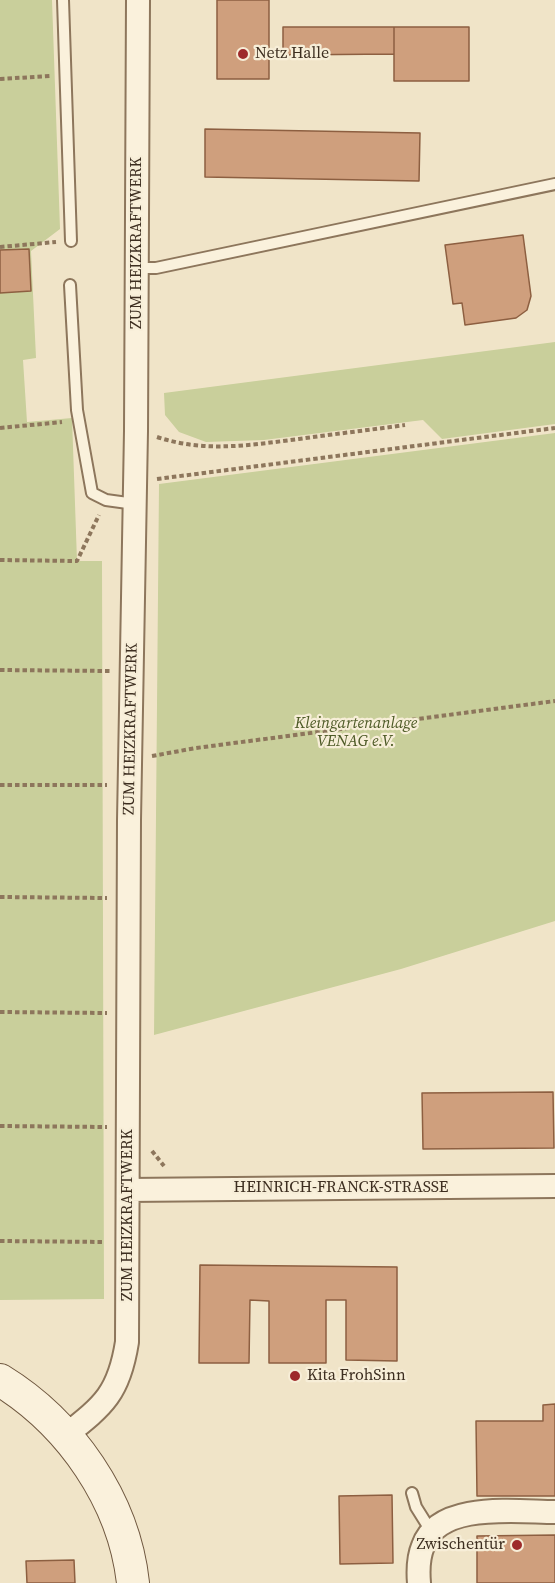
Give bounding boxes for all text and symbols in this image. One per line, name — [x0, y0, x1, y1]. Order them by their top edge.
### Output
place label: Netz Halle — [255, 44, 329, 64]
marker: Netz Halle — [236, 47, 250, 61]
street label: ZUM HEIZKRAFTWERK — [127, 157, 147, 329]
street label: ZUM HEIZKRAFTWERK — [120, 643, 142, 815]
park label: Kleingartenanlage VENAG e.V. — [295, 714, 417, 752]
street label: ZUM HEIZKRAFTWERK — [118, 1129, 138, 1301]
street label: HEINRICH-FRANCK-STRASSE — [234, 1178, 448, 1198]
place label: Kita FrohSinn — [307, 1366, 406, 1386]
marker: Kita FrohSinn — [288, 1369, 302, 1383]
place label: Zwischentür — [416, 1535, 505, 1555]
marker: Zwischentür — [510, 1538, 524, 1552]

